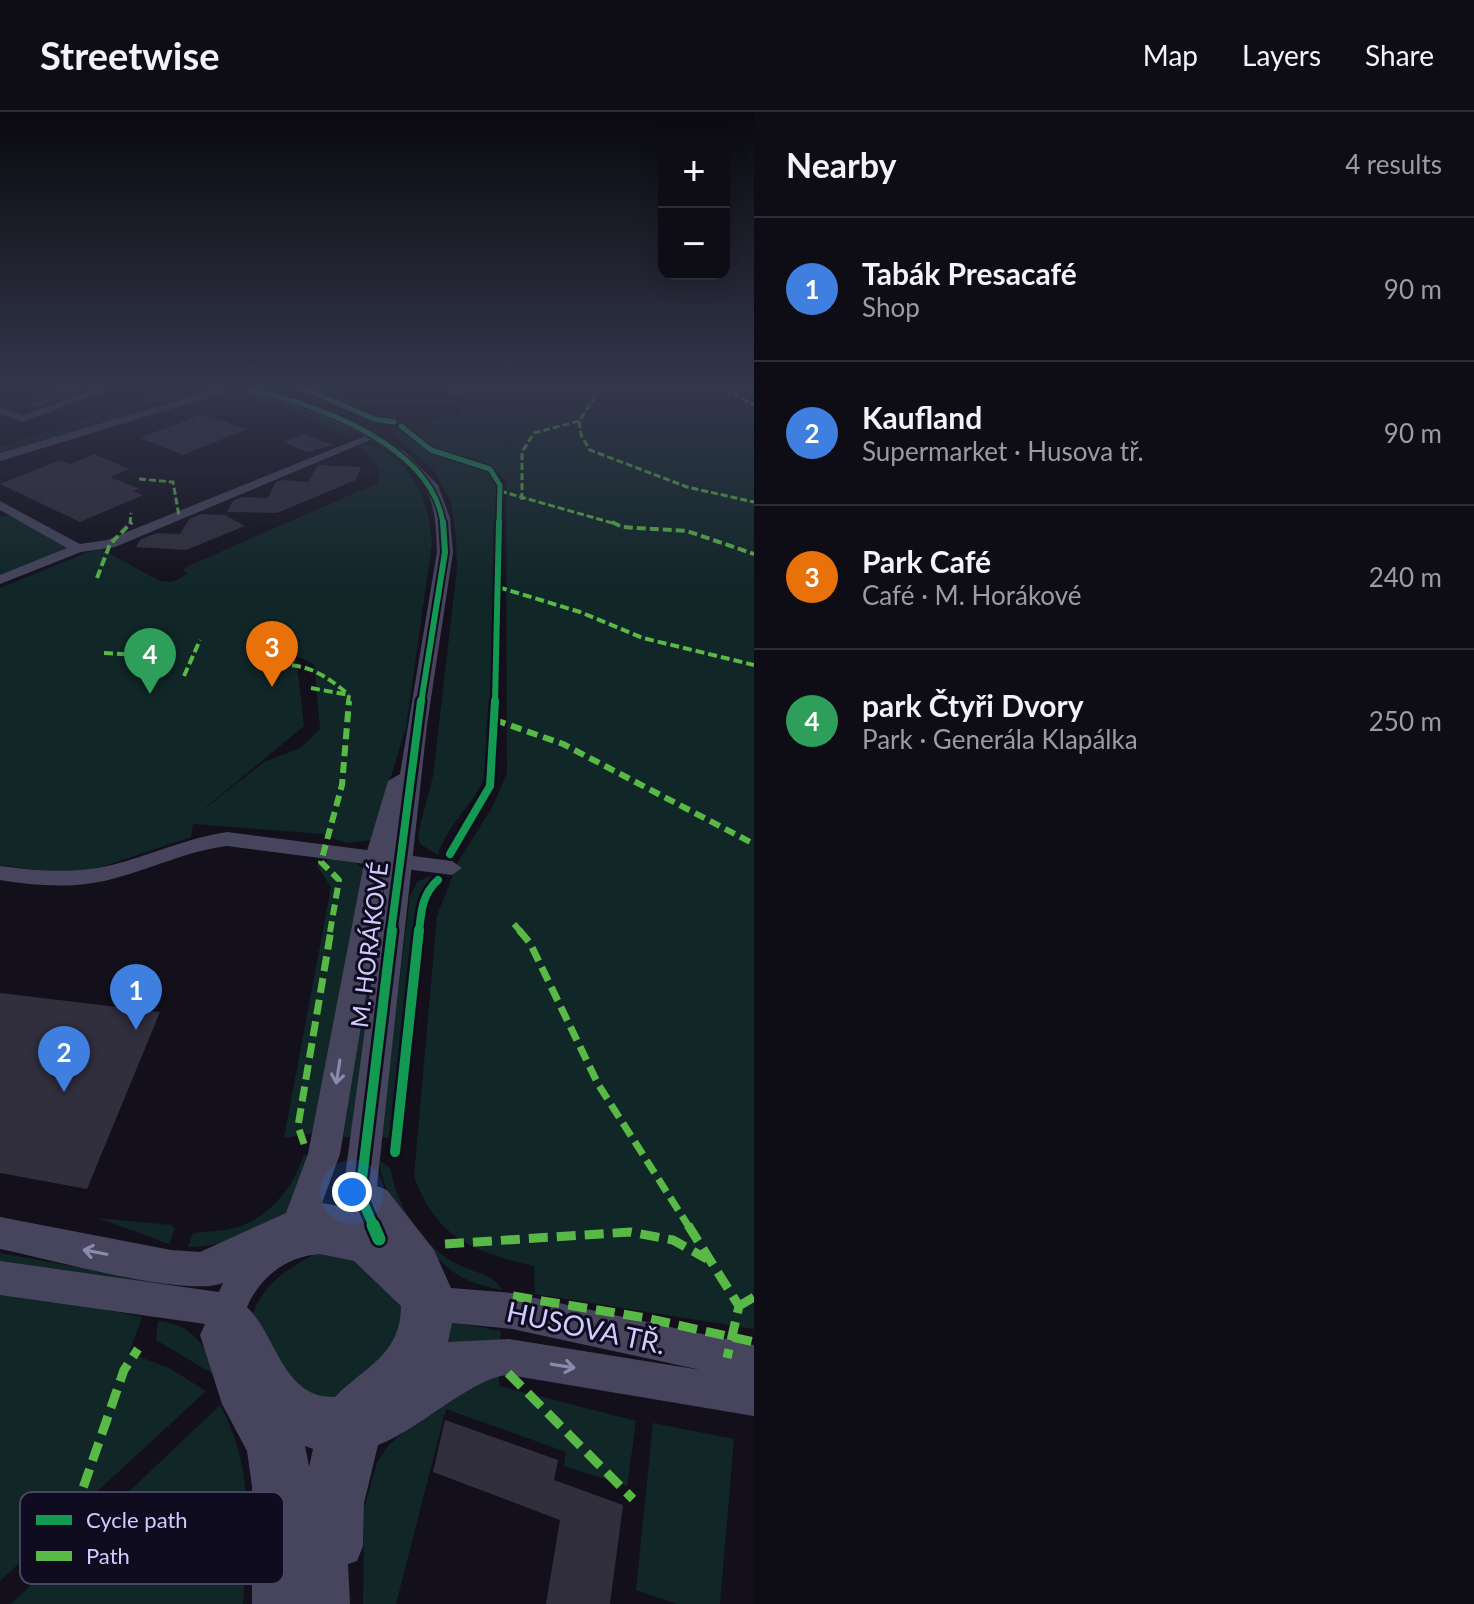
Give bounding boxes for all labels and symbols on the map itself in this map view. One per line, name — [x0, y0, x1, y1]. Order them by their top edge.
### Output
pin: 3 — [246, 621, 298, 687]
pin: 4 — [124, 628, 176, 694]
street label: M. HORÁKOVÉ — [344, 860, 393, 1029]
pin: 1 — [110, 964, 162, 1030]
pin: 2 — [38, 1026, 90, 1092]
one-way arrow — [330, 1059, 345, 1085]
your location — [332, 1172, 372, 1212]
one-way arrow — [82, 1244, 108, 1259]
street label: HUSOVA TŘ. — [504, 1294, 669, 1360]
one-way arrow — [550, 1359, 576, 1374]
legend — [20, 1492, 284, 1584]
text: Cycle path — [86, 1506, 188, 1533]
text: Path — [86, 1542, 130, 1569]

